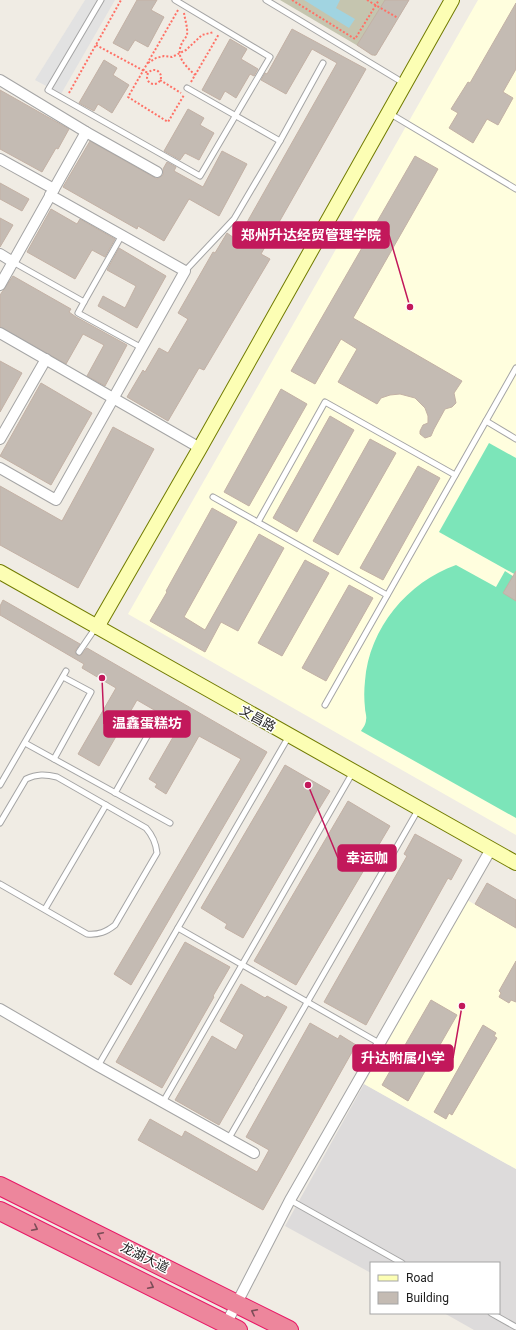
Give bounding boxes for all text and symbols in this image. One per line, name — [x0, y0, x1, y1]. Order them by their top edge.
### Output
callout: 郑州升达经贸管理学院 — [233, 222, 389, 248]
text: 郑州升达经贸管理学院 — [241, 227, 381, 243]
street label: 文昌路 — [237, 702, 278, 734]
callout: 温鑫蛋糕坊 — [104, 711, 190, 737]
text: 温鑫蛋糕坊 — [112, 715, 182, 731]
callout: 幸运咖 — [338, 845, 396, 871]
text: 幸运咖 — [346, 850, 388, 866]
callout: 升达附属小学 — [353, 1045, 453, 1071]
text: 升达附属小学 — [361, 1050, 445, 1066]
one-way arrow — [31, 1223, 38, 1231]
one-way arrow — [97, 1232, 104, 1240]
street label: 龙湖大道 — [118, 1239, 171, 1276]
legend — [370, 1262, 500, 1314]
text: Road — [406, 1271, 434, 1285]
one-way arrow — [147, 1282, 154, 1289]
text: Building — [406, 1291, 449, 1305]
one-way arrow — [251, 1309, 258, 1317]

